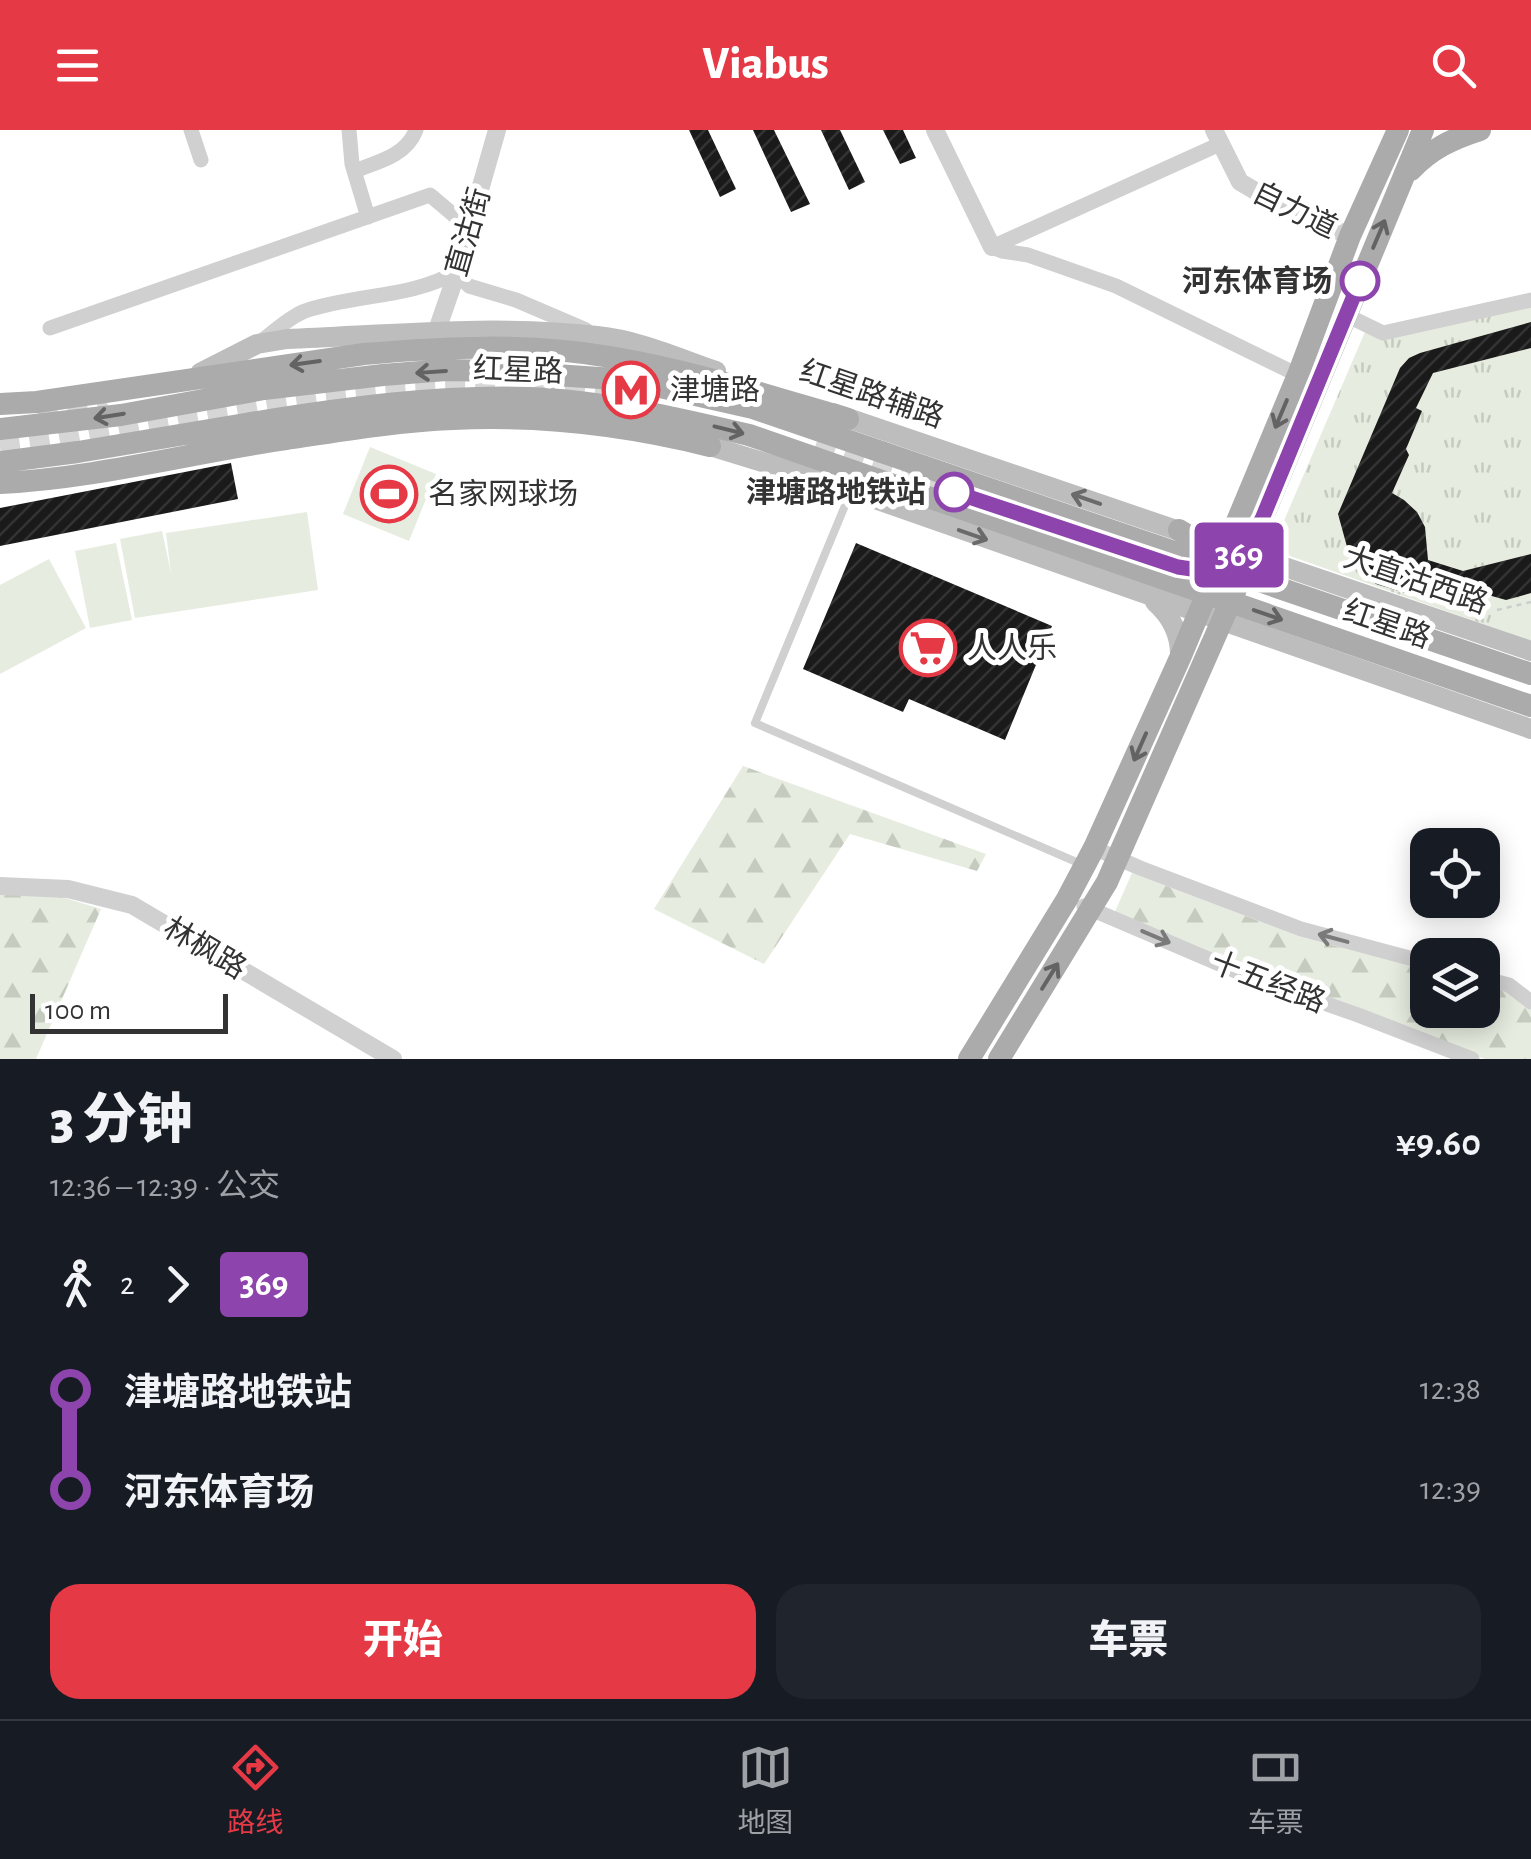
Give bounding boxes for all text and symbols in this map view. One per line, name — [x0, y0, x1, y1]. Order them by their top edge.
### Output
icon: menu — [50, 38, 105, 93]
icon: search — [1426, 38, 1481, 93]
text: Viabus — [702, 42, 829, 87]
street label: 自力道 — [1248, 176, 1342, 244]
street label: 直沽街 — [440, 184, 496, 280]
one-way arrow — [1372, 220, 1390, 250]
marker: 河东体育场 — [1341, 262, 1379, 300]
place label: 河东体育场 — [1182, 265, 1332, 297]
street label: 红星路 — [472, 352, 564, 388]
one-way arrow — [289, 354, 322, 372]
street label: 红星路辅路 — [796, 354, 948, 434]
metro station icon: 津塘路 — [601, 360, 661, 420]
one-way arrow — [415, 362, 447, 381]
place label: 津塘路 — [670, 374, 760, 406]
one-way arrow — [1271, 398, 1289, 429]
one-way arrow — [94, 408, 126, 426]
one-way arrow — [712, 422, 744, 440]
sports icon: 名家网球场 — [359, 464, 419, 524]
marker: 津塘路地铁站 — [935, 473, 973, 511]
place label: 津塘路地铁站 — [746, 476, 926, 508]
place label: 名家网球场 — [428, 478, 578, 510]
one-way arrow — [1071, 489, 1103, 507]
line badge: 369 — [1182, 522, 1296, 588]
one-way arrow — [956, 527, 987, 545]
text: 369 — [1215, 538, 1263, 573]
street label: 大直沽西路 — [1340, 540, 1492, 620]
street label: 红星路 — [1339, 594, 1435, 654]
one-way arrow — [1252, 607, 1283, 625]
supermarket icon: 人人乐 — [898, 618, 958, 678]
place label: 人人乐 — [967, 632, 1057, 664]
one-way arrow — [1130, 731, 1148, 762]
map controls — [1410, 828, 1500, 1028]
button: locate — [1410, 828, 1500, 918]
street label: 林枫路 — [158, 911, 252, 985]
one-way arrow — [1318, 927, 1349, 946]
one-way arrow — [1140, 929, 1171, 947]
button: layers — [1410, 938, 1500, 1028]
street label: 十五经路 — [1206, 946, 1330, 1018]
one-way arrow — [1040, 962, 1061, 991]
scale bar — [30, 989, 228, 1034]
text: 100 m — [45, 997, 111, 1025]
text: 3 分钟 — [50, 1094, 192, 1149]
text: ¥9.60 — [1396, 1125, 1481, 1163]
text: 12:36 – 12:39 · 公交 — [50, 1170, 280, 1202]
icon: walk — [50, 1257, 105, 1312]
icon: forward — [150, 1257, 205, 1312]
text: 369 — [240, 1267, 288, 1302]
text: 2 — [120, 1268, 135, 1300]
text: 12:38 — [1420, 1373, 1481, 1405]
text: 津塘路地铁站 — [124, 1375, 352, 1413]
text: 12:39 — [1420, 1473, 1481, 1505]
text: 河东体育场 — [124, 1475, 314, 1513]
button: 开始 — [50, 1584, 756, 1699]
button: 车票 — [776, 1584, 1481, 1699]
tab: 路线 — [227, 1740, 283, 1841]
tab: 地图 — [737, 1740, 794, 1841]
tab: 车票 — [1248, 1740, 1304, 1841]

